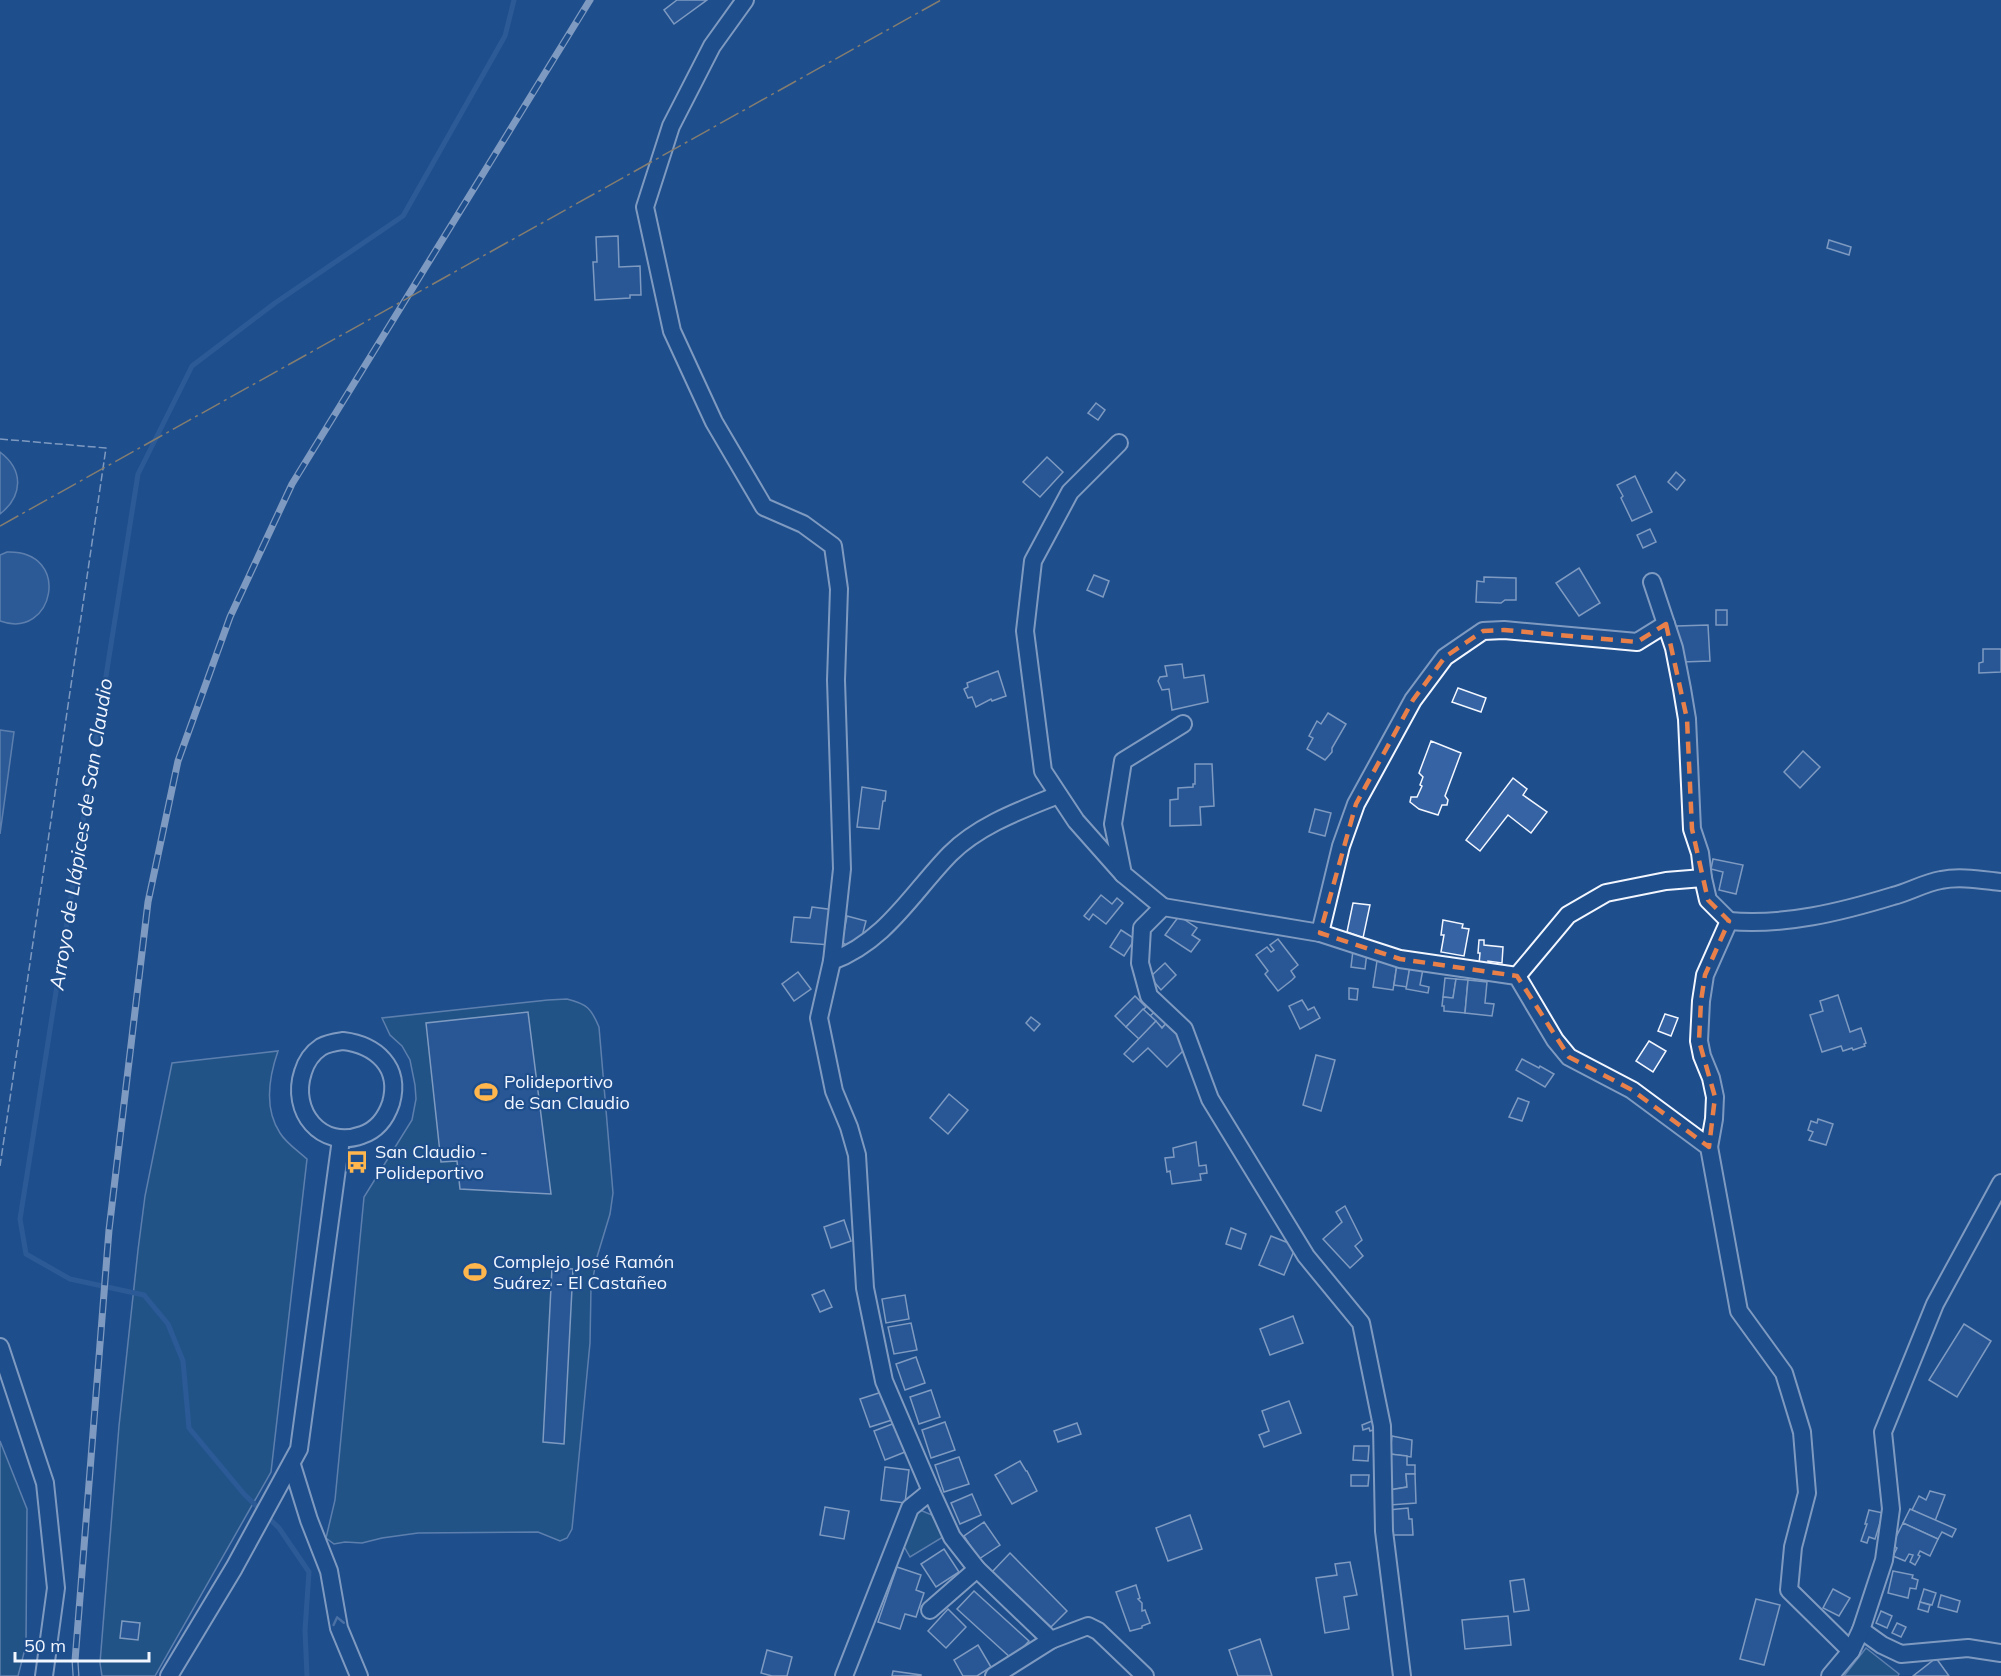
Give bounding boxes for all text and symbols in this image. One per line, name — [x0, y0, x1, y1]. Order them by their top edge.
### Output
water label: Arroyo de Llápices de San Claudio — [43, 676, 118, 993]
place label: Polideportivo de San Claudio — [504, 1070, 630, 1114]
sports icon: Polideportivo de San Claudio — [473, 1079, 499, 1105]
place label: San Claudio - Polideportivo — [375, 1140, 488, 1184]
bus stop icon: San Claudio - Polideportivo — [344, 1149, 370, 1175]
place label: Complejo José Ramón Suárez - El Castañeo — [493, 1250, 674, 1294]
sports icon: Complejo José Ramón Suárez - El Castañeo — [462, 1259, 488, 1285]
one-way arrow — [333, 1617, 346, 1627]
scale bar — [15, 1625, 148, 1663]
text: 50 m — [24, 1634, 66, 1657]

